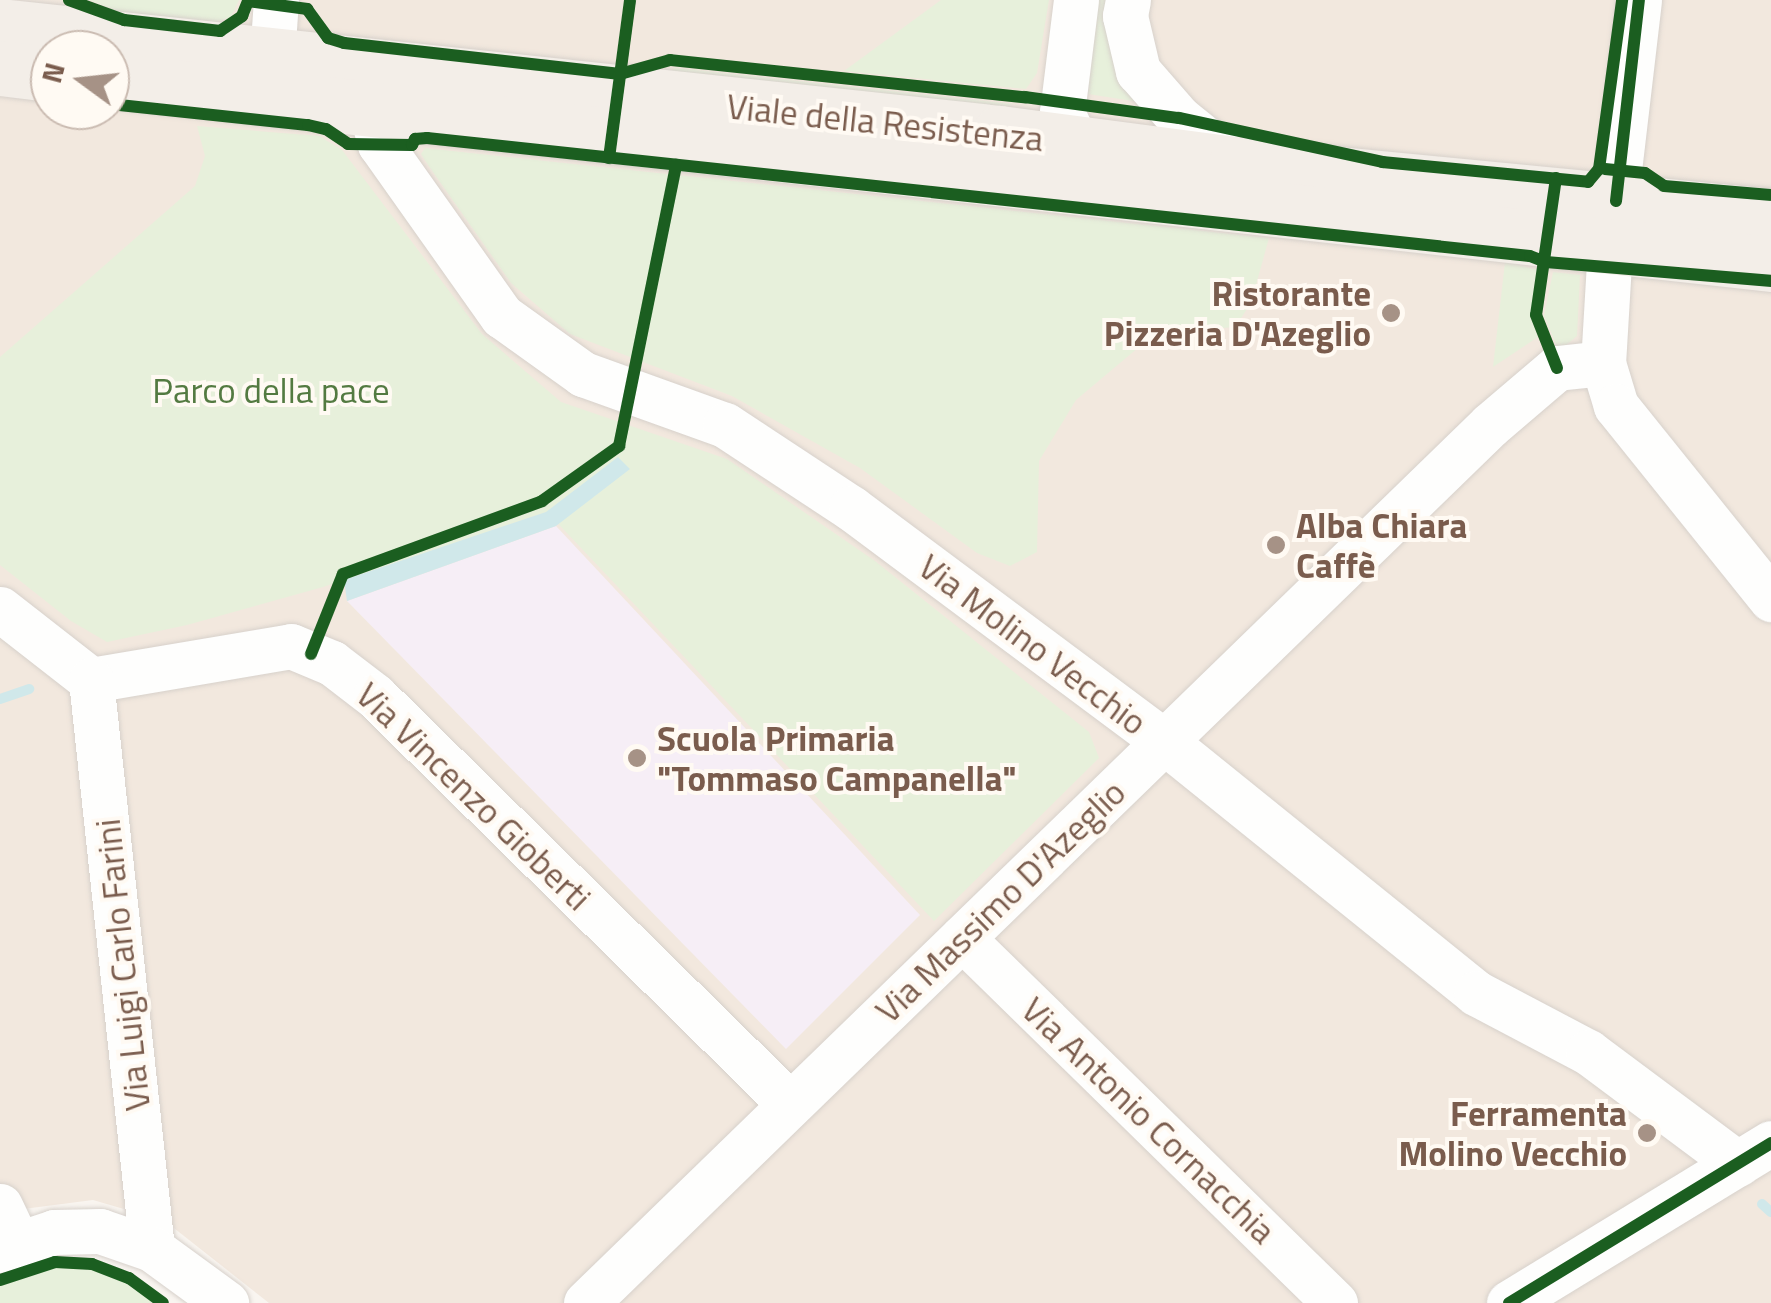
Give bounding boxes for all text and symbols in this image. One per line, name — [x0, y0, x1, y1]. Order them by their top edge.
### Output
north arrow — [30, 30, 130, 130]
text: N — [29, 58, 76, 88]
street label: Viale della Resistenza — [725, 84, 1045, 160]
place label: Ristorante Pizzeria D'Azeglio — [1104, 272, 1371, 354]
marker: Ristorante Pizzeria D'Azeglio — [1380, 302, 1402, 324]
park label: Parco della pace — [152, 369, 390, 411]
place label: Alba Chiara Caffè — [1296, 504, 1467, 586]
marker: Alba Chiara Caffè — [1265, 534, 1287, 556]
street label: Via Molino Vecchio — [911, 545, 1155, 743]
street label: Via Vincenzo Gioberti — [348, 673, 600, 919]
place label: Scuola Primaria "Tommaso Campanella" — [657, 717, 1017, 799]
marker: Scuola Primaria "Tommaso Campanella" — [626, 747, 648, 769]
street label: Via Massimo D'Azeglio — [866, 771, 1134, 1031]
street label: Via Luigi Carlo Farini — [86, 817, 158, 1113]
street label: Via Antonio Cornacchia — [1014, 988, 1284, 1252]
place label: Ferramenta Molino Vecchio — [1398, 1092, 1627, 1174]
marker: Ferramenta Molino Vecchio — [1636, 1122, 1658, 1144]

